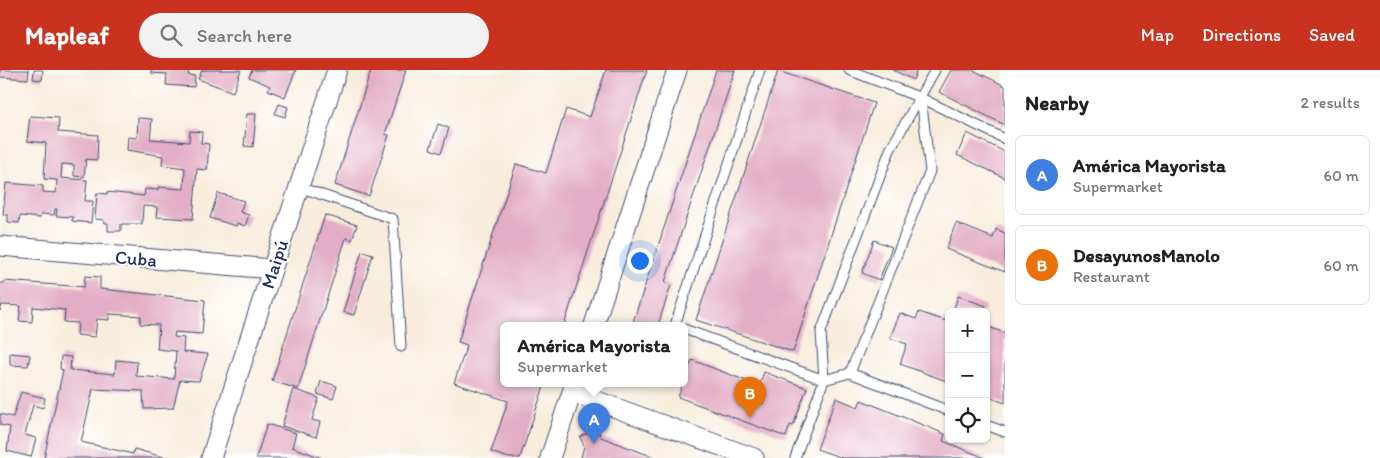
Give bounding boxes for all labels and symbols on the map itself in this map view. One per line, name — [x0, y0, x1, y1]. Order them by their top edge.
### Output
street label: Maipú — [256, 236, 293, 292]
street label: Cuba — [114, 245, 158, 272]
your location — [627, 248, 653, 274]
pin: B — [734, 377, 766, 418]
pin: A — [578, 403, 610, 444]

